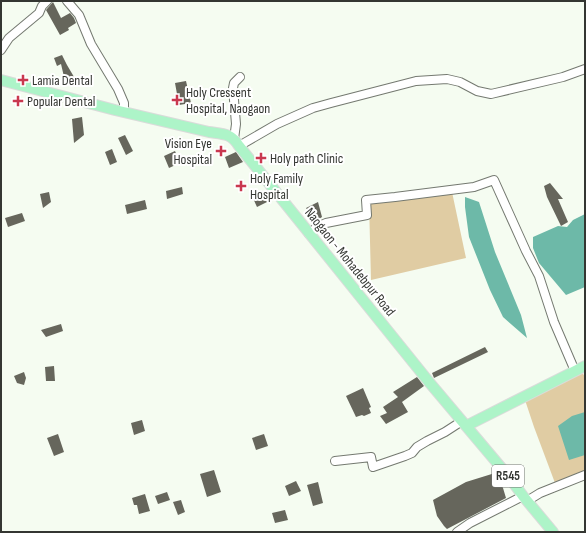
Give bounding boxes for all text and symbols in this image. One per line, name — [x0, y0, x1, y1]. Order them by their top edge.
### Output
place label: Lamia Dental — [32, 72, 93, 89]
marker: Lamia Dental — [17, 74, 29, 86]
place label: Holy Cressent Hospital, Naogaon — [186, 84, 270, 117]
place label: Popular Dental — [27, 93, 95, 110]
marker: Holy Cressent Hospital, Naogaon — [171, 94, 183, 106]
marker: Popular Dental — [12, 95, 24, 107]
place label: Vision Eye Hospital — [165, 135, 212, 168]
marker: Vision Eye Hospital — [215, 145, 227, 157]
place label: Holy path Clinic — [270, 150, 343, 167]
marker: Holy path Clinic — [255, 152, 267, 164]
place label: Holy Family Hospital — [250, 170, 304, 203]
marker: Holy Family Hospital — [235, 180, 247, 192]
street label: Naogaon - Mohadebpur Road — [301, 204, 399, 320]
road number: R545 — [492, 465, 524, 487]

